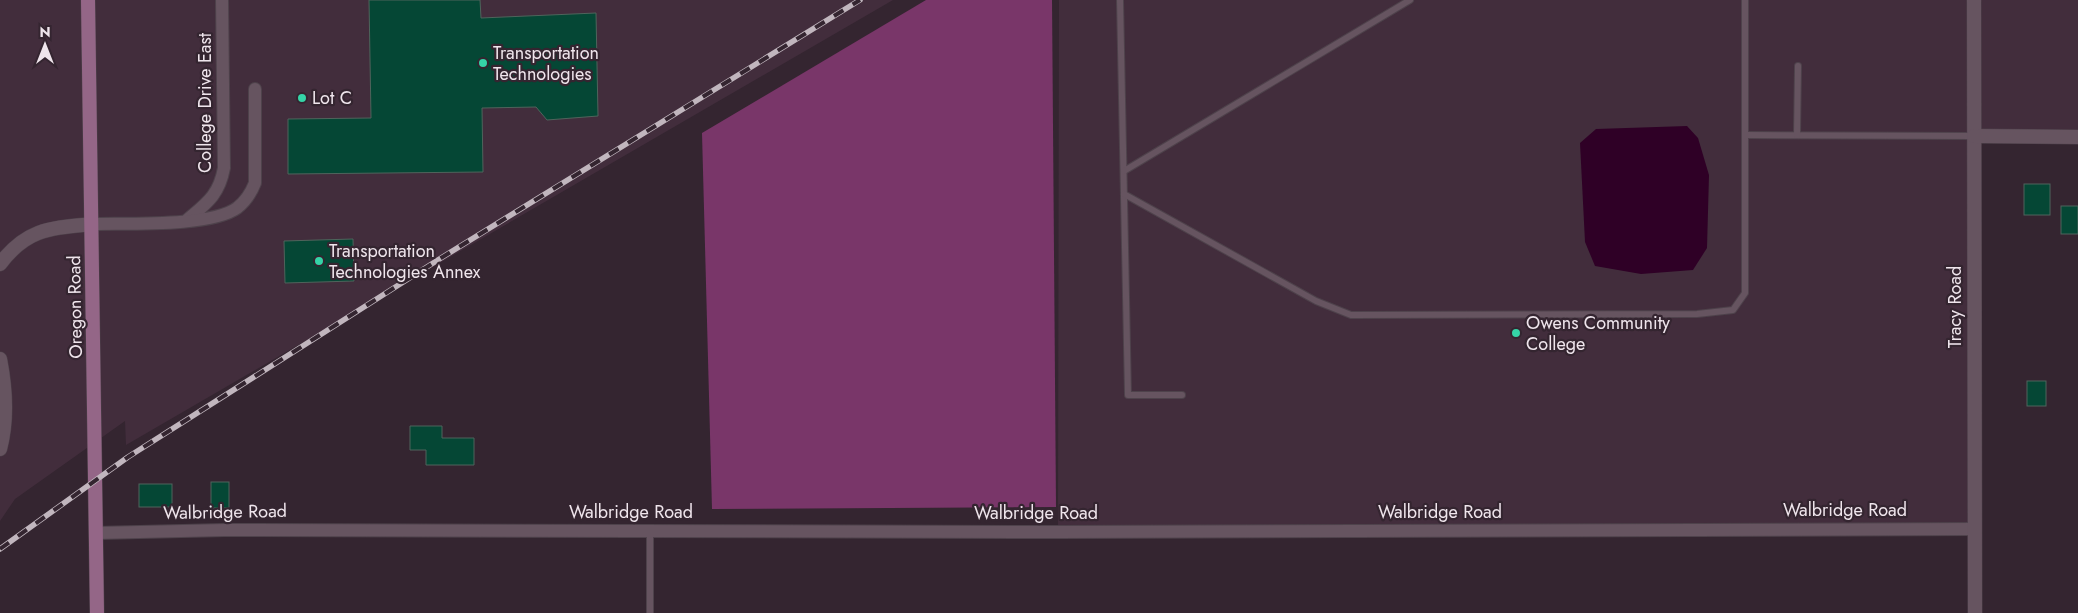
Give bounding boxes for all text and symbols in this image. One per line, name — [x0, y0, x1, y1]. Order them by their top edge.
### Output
north arrow — [20, 20, 70, 70]
text: N — [39, 22, 51, 42]
street label: College Drive East — [192, 32, 218, 173]
place label: Transportation Technologies — [493, 40, 599, 87]
marker: Transportation Technologies — [477, 57, 489, 69]
place label: Lot C — [312, 85, 352, 111]
marker: Lot C — [296, 92, 308, 104]
place label: Transportation Technologies Annex — [329, 238, 481, 285]
street label: Oregon Road — [61, 255, 89, 359]
marker: Transportation Technologies Annex — [313, 255, 325, 267]
street label: Tracy Road — [1942, 266, 1968, 348]
place label: Owens Community College — [1526, 310, 1670, 357]
marker: Owens Community College — [1510, 327, 1522, 339]
street label: Walbridge Road — [1783, 497, 1907, 523]
street label: Walbridge Road — [163, 498, 287, 526]
street label: Walbridge Road — [569, 499, 693, 525]
street label: Walbridge Road — [1378, 499, 1502, 525]
street label: Walbridge Road — [974, 500, 1098, 526]

